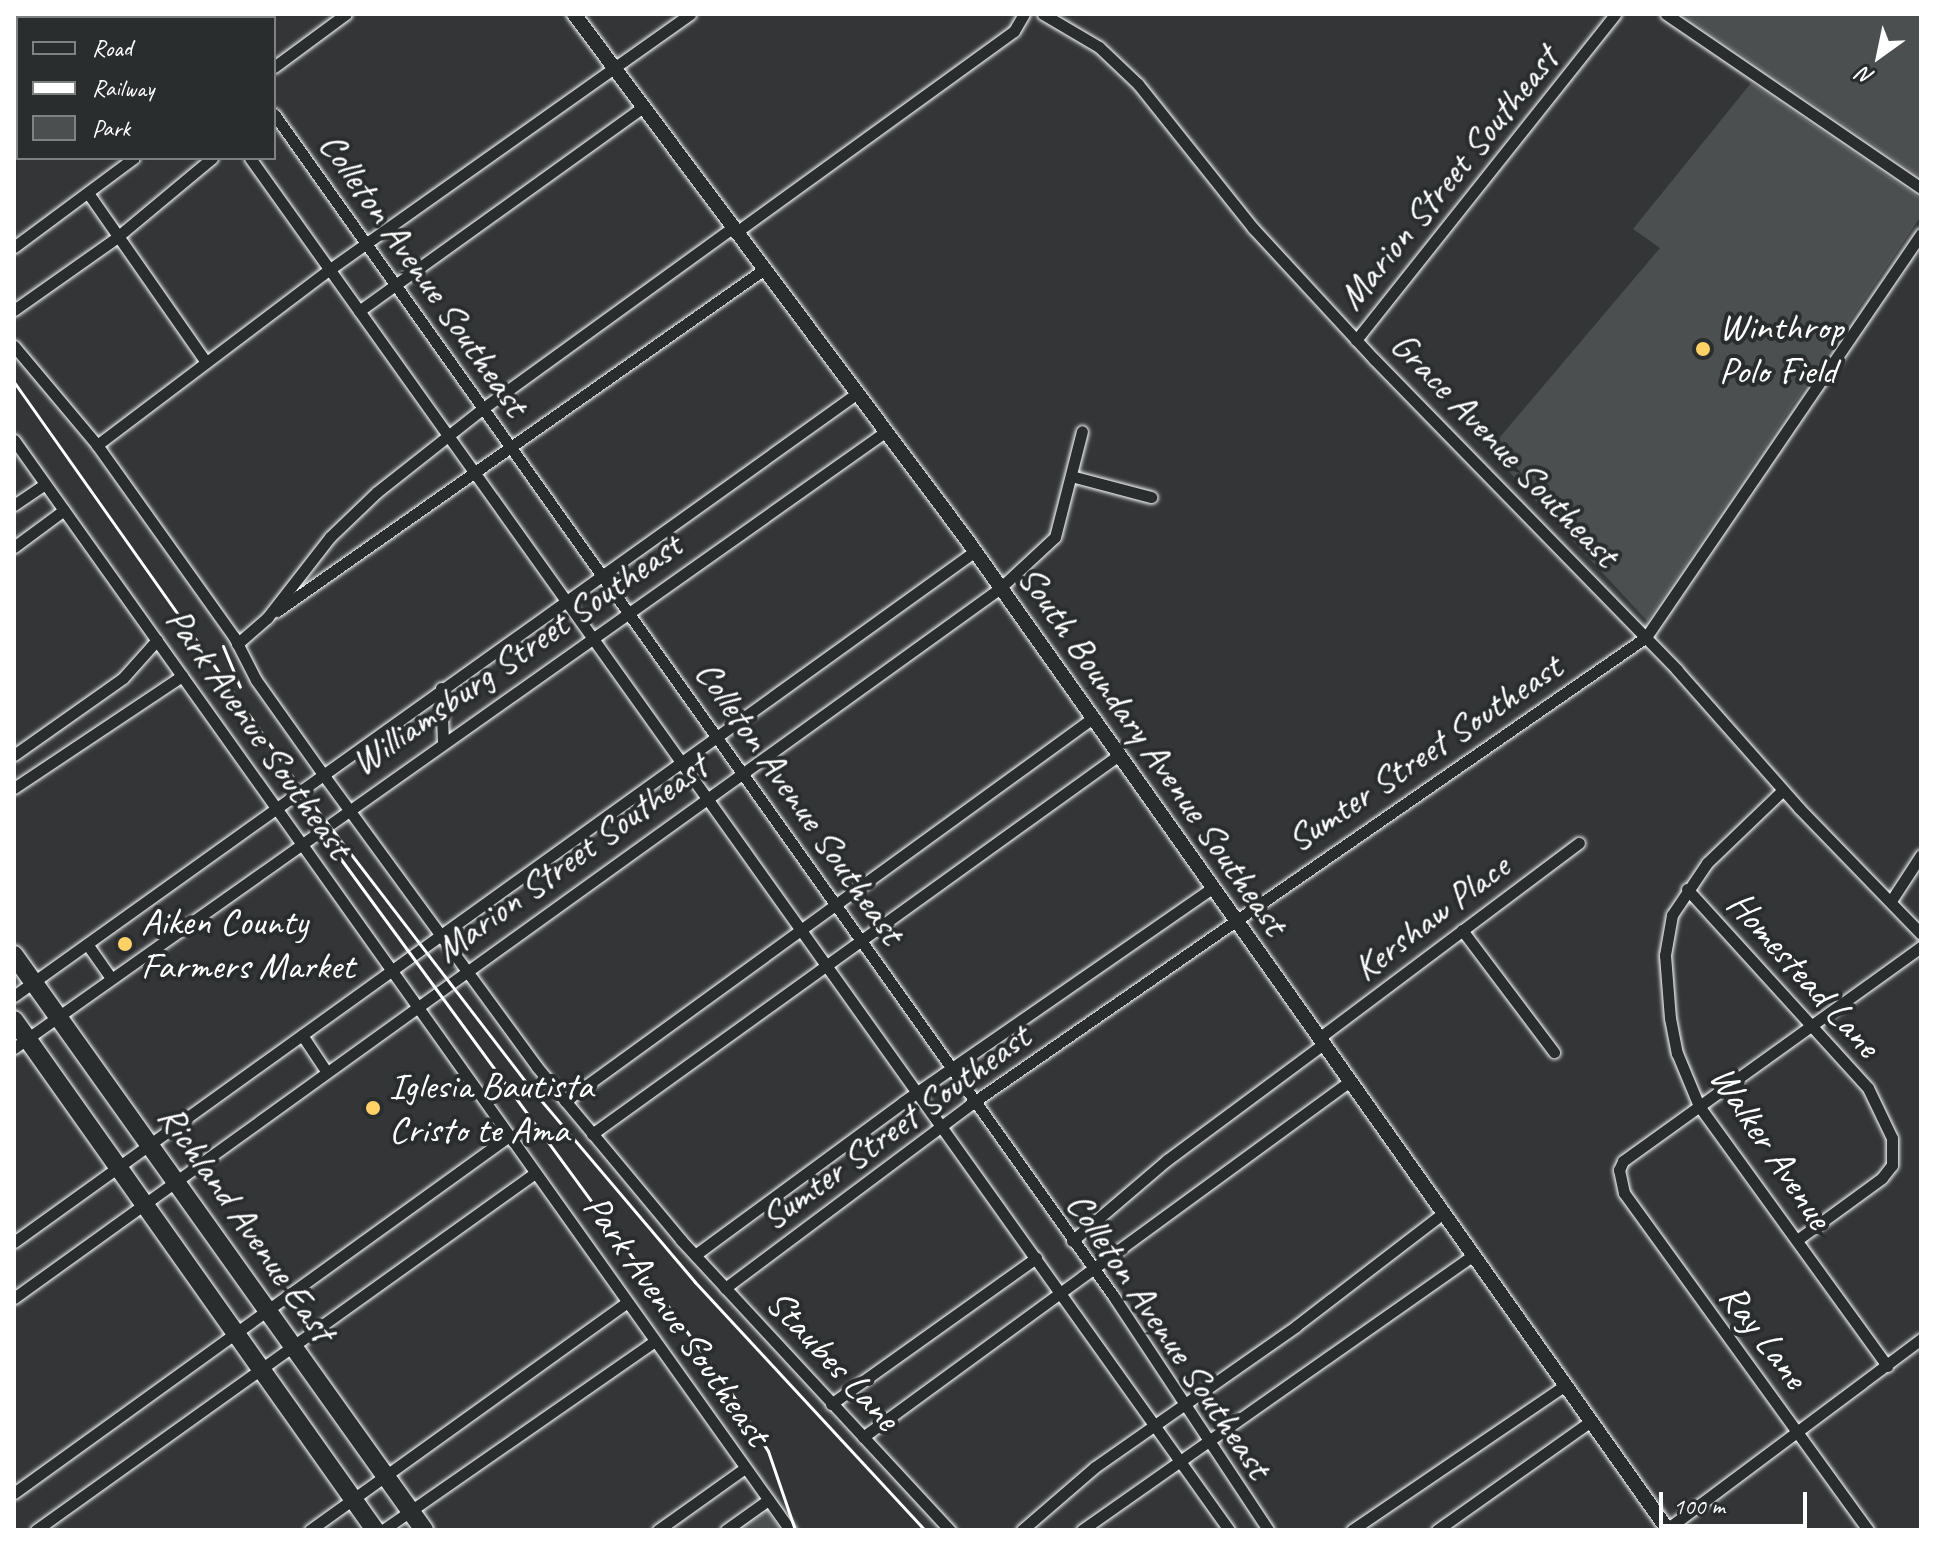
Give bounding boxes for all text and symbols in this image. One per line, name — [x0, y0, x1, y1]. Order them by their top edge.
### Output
legend — [16, 16, 276, 160]
north arrow — [1839, 16, 1919, 96]
text: Road — [92, 33, 132, 63]
street label: Marion Street Southeast — [1328, 37, 1568, 319]
text: N — [1853, 61, 1879, 92]
text: Railway — [92, 73, 154, 103]
text: Park — [92, 113, 130, 143]
street label: Colleton Avenue Southeast — [309, 124, 539, 424]
place label: Winthrop Polo Field — [1719, 304, 1843, 394]
street label: Grace Avenue Southeast — [1381, 322, 1629, 576]
marker: Winthrop Polo Field — [1694, 340, 1712, 358]
street label: Williamsburg Street Southeast — [341, 522, 691, 786]
street label: South Boundary Avenue Southeast — [1008, 556, 1298, 944]
street label: Park Avenue Southeast — [155, 599, 363, 867]
street label: Sumter Street Southeast — [1277, 644, 1571, 862]
street label: Colleton Avenue Southeast — [685, 652, 915, 952]
street label: Marion Street Southeast — [426, 744, 716, 972]
street label: Kershaw Place — [1344, 843, 1518, 991]
street label: Homestead Lane — [1717, 881, 1891, 1067]
place label: Aiken County Farmers Market — [141, 899, 355, 988]
marker: Aiken County Farmers Market — [116, 935, 134, 953]
street label: Sumter Street Southeast — [751, 1014, 1039, 1240]
street label: Walker Avenue — [1700, 1057, 1842, 1237]
place label: Iglesia Bautista Cristo te Ama — [389, 1063, 593, 1152]
street label: Richland Avenue East — [148, 1095, 346, 1351]
marker: Iglesia Bautista Cristo te Ama — [364, 1099, 382, 1117]
street label: Colleton Avenue Southeast — [1056, 1183, 1282, 1487]
street label: Park Avenue Southeast — [573, 1186, 781, 1454]
street label: Ray Lane — [1710, 1274, 1818, 1398]
street label: Staubes Lane — [756, 1280, 910, 1440]
scale bar — [1663, 1476, 1811, 1526]
text: 100 m — [1673, 1491, 1725, 1521]

